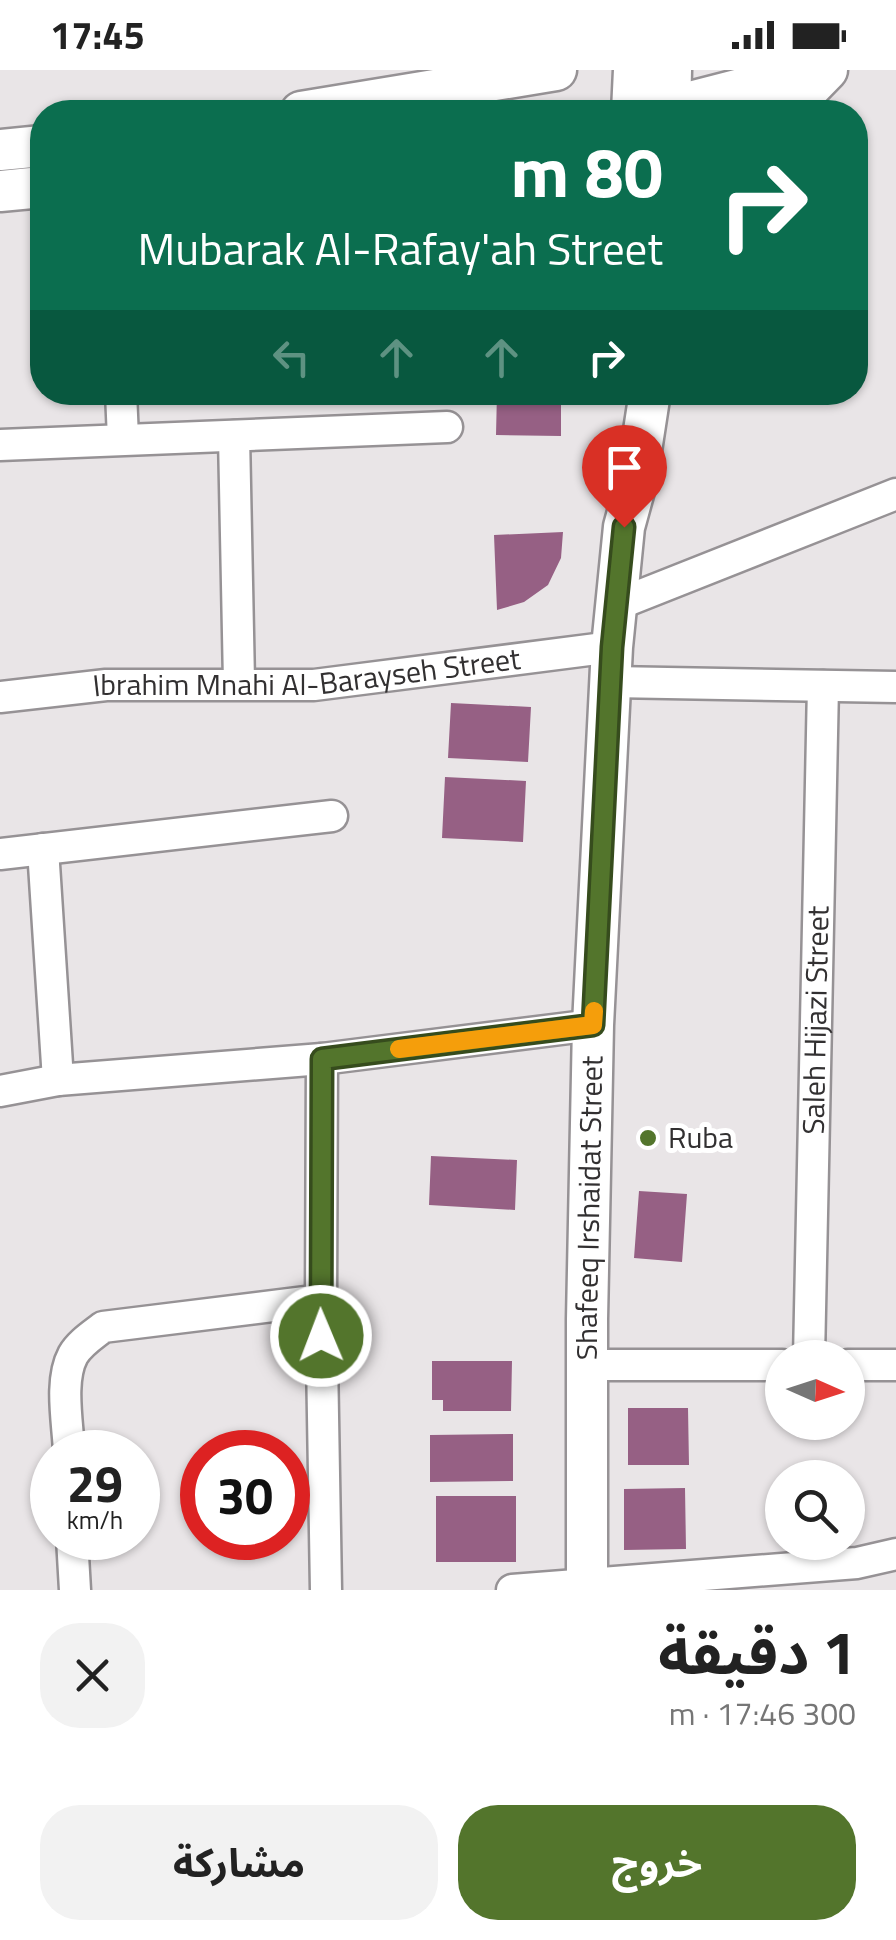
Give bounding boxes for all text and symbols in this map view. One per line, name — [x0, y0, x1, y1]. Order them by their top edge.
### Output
text: 17:45 — [50, 6, 145, 64]
text: 80 m — [510, 118, 663, 224]
icon: right — [698, 140, 828, 270]
text: Mubarak Al-Rafay'ah Street — [137, 214, 663, 282]
icon: left — [264, 330, 319, 385]
icon: ahead — [369, 330, 424, 385]
icon: ahead — [474, 330, 529, 385]
icon: right — [579, 330, 634, 385]
pin — [582, 425, 667, 528]
icon: arrive — [597, 440, 652, 495]
street label: Ibrahim Mnahi Al-Barayseh Street — [90, 635, 523, 708]
street label: Saleh Hijazi Street — [790, 905, 840, 1135]
street label: Shafeeq Irshaidat Street — [563, 1055, 614, 1360]
place label: Ruba — [668, 1114, 733, 1160]
marker: Ruba — [637, 1127, 659, 1149]
position arrow — [269, 1284, 373, 1388]
north arrow — [765, 1340, 865, 1440]
map controls — [765, 1340, 865, 1560]
speed limit sign: 30 — [180, 1430, 310, 1560]
text: 29 — [67, 1445, 123, 1521]
button: search — [765, 1460, 865, 1560]
text: km/h — [67, 1501, 123, 1539]
text: 1 دقيقة — [658, 1606, 856, 1697]
button: close — [40, 1623, 145, 1728]
text: 300 m · 17:46 — [669, 1689, 856, 1737]
button: مشاركة — [40, 1805, 438, 1920]
button: خروج — [458, 1805, 856, 1920]

